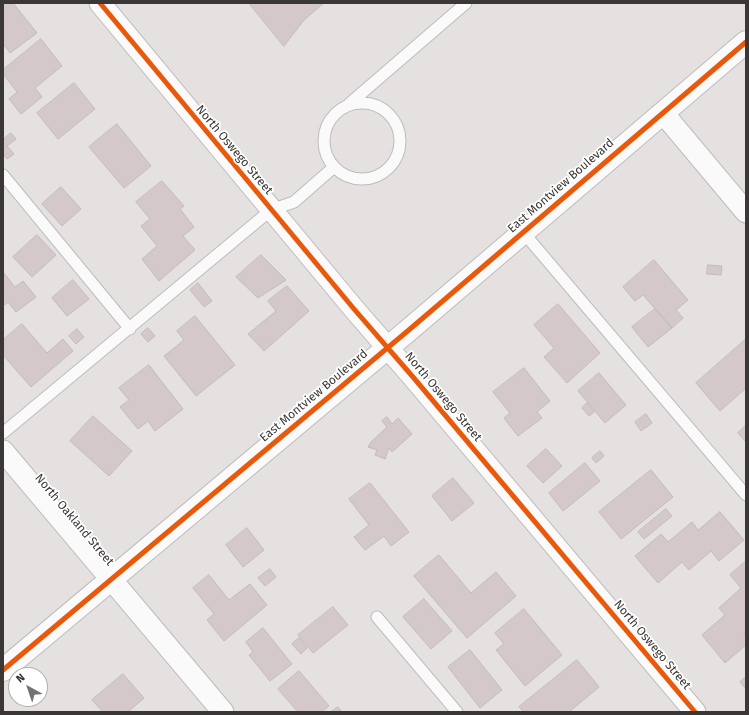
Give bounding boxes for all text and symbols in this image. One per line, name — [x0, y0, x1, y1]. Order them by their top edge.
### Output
street label: North Oswego Street — [192, 102, 276, 198]
street label: East Montview Boulevard — [505, 136, 617, 236]
street label: East Montview Boulevard — [257, 347, 371, 445]
street label: North Oswego Street — [401, 349, 485, 445]
street label: North Oakland Street — [31, 471, 117, 569]
street label: North Oswego Street — [610, 597, 694, 693]
north arrow — [8, 667, 48, 707]
text: N — [14, 671, 28, 686]

